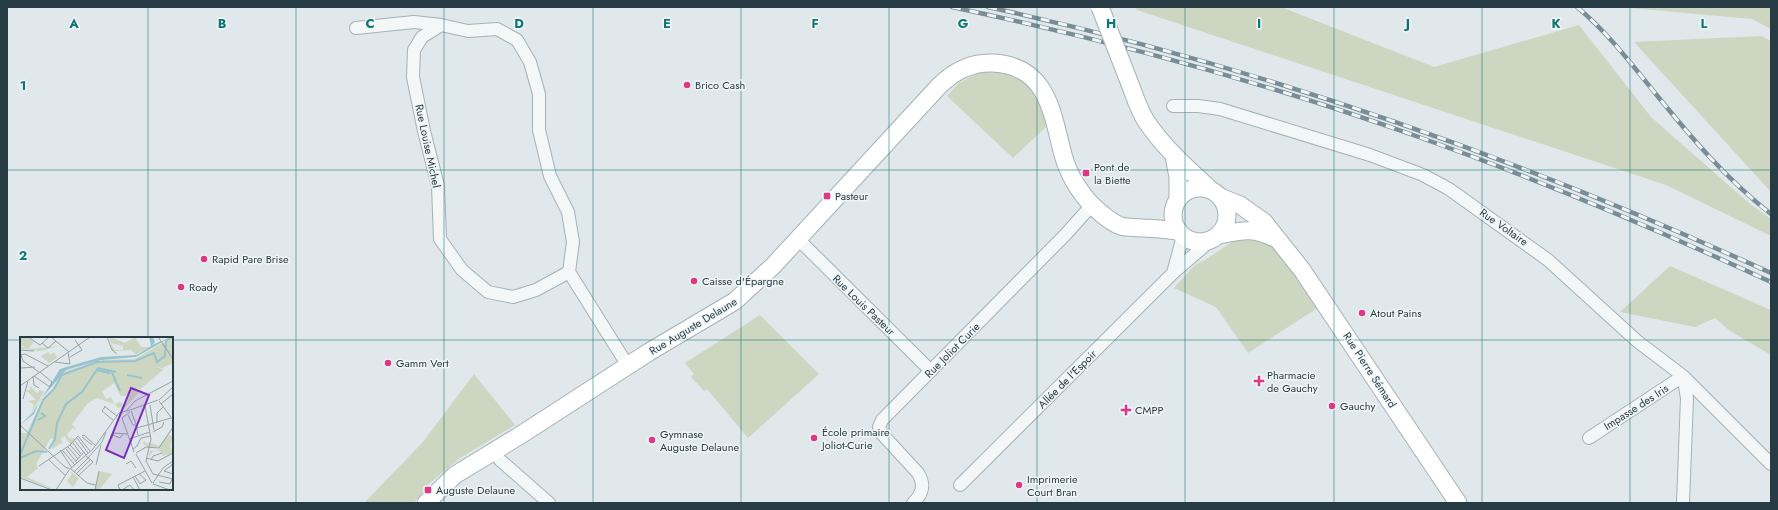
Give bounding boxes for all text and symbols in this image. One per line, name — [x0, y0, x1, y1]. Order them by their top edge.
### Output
text: A — [68, 14, 79, 33]
text: B — [218, 14, 227, 33]
text: C — [365, 14, 375, 33]
text: D — [514, 14, 524, 33]
text: E — [663, 14, 671, 33]
text: F — [811, 14, 819, 33]
text: G — [958, 14, 969, 33]
text: H — [1106, 14, 1116, 33]
text: I — [1257, 14, 1261, 33]
text: J — [1403, 14, 1410, 33]
text: K — [1551, 14, 1561, 33]
text: L — [1701, 14, 1708, 33]
text: 1 — [20, 76, 26, 95]
place label: Brico Cash — [695, 77, 745, 93]
marker: Brico Cash — [682, 80, 692, 90]
street label: Rue Louise Michel — [411, 103, 445, 189]
place label: Pont de la Biette — [1094, 159, 1131, 188]
marker: Pont de la Biette — [1081, 168, 1091, 178]
place label: Pasteur — [835, 188, 869, 204]
marker: Pasteur — [822, 191, 832, 201]
street label: Rue Voltaire — [1477, 204, 1532, 250]
text: 2 — [19, 246, 27, 265]
place label: Rapid Pare Brise — [212, 251, 289, 267]
marker: Rapid Pare Brise — [199, 254, 209, 264]
street label: Rue Louis Pasteur — [829, 271, 899, 339]
place label: Caisse d'Épargne — [702, 273, 784, 289]
marker: Caisse d'Épargne — [689, 276, 699, 286]
place label: Roady — [189, 279, 218, 295]
marker: Roady — [176, 282, 186, 292]
street label: Rue Auguste Delaune — [646, 293, 740, 359]
place label: Atout Pains — [1370, 305, 1422, 321]
marker: Atout Pains — [1357, 308, 1367, 318]
street label: Rue Joliot Curie — [921, 318, 984, 381]
street label: Rue Pierre Sémard — [1339, 329, 1401, 411]
inset map — [20, 337, 173, 490]
street label: Allée de l'Espoir — [1034, 346, 1100, 412]
place label: Gamm Vert — [396, 355, 449, 371]
marker: Gamm Vert — [383, 358, 393, 368]
place label: Pharmacie de Gauchy — [1267, 367, 1318, 396]
marker: Pharmacie de Gauchy — [1254, 376, 1264, 386]
street label: Impasse des Iris — [1601, 380, 1672, 434]
place label: Gauchy — [1340, 398, 1376, 414]
marker: Gauchy — [1327, 401, 1337, 411]
place label: CMPP — [1135, 402, 1164, 418]
marker: CMPP — [1120, 404, 1132, 416]
place label: École primaire Joliot-Curie — [820, 424, 890, 453]
place label: Gymnase Auguste Delaune — [660, 426, 739, 455]
marker: École primaire Joliot-Curie — [809, 433, 819, 443]
marker: Gymnase Auguste Delaune — [647, 435, 657, 445]
place label: Imprimerie Court Bran — [1027, 471, 1078, 500]
marker: Imprimerie Court Bran — [1014, 480, 1024, 490]
place label: Auguste Delaune — [436, 482, 515, 498]
marker: Auguste Delaune — [423, 485, 433, 495]

